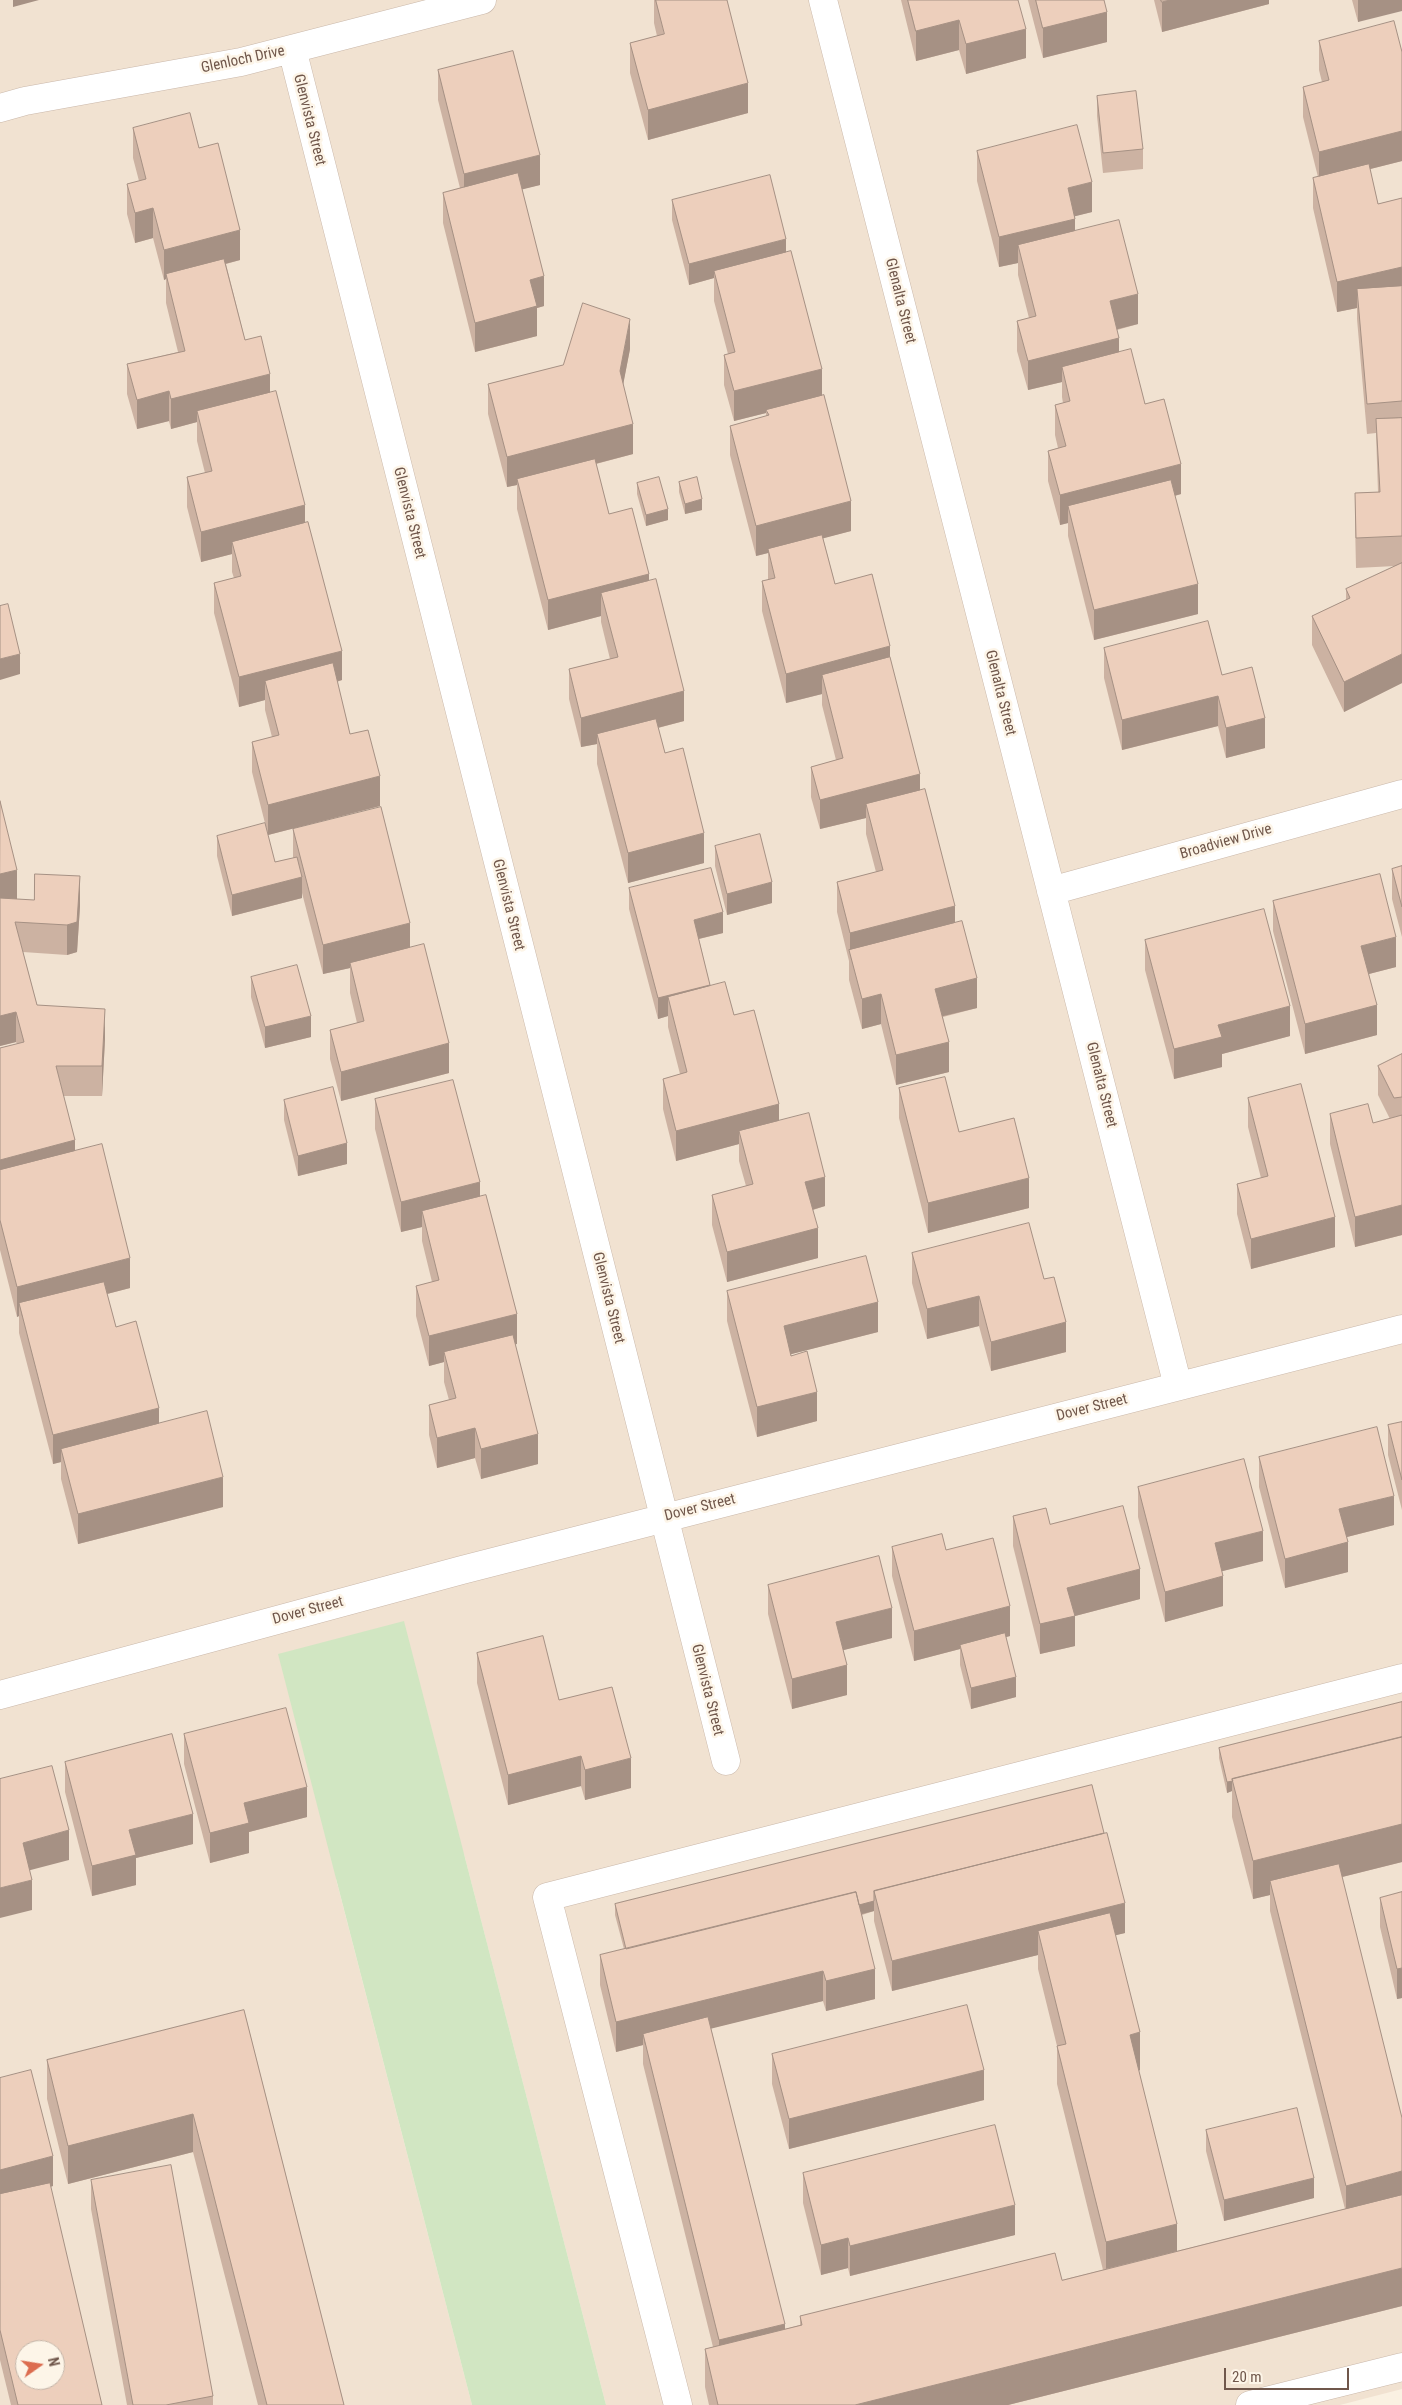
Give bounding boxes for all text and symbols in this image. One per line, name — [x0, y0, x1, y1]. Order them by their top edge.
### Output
street label: Glenloch Drive — [200, 42, 286, 78]
street label: Glenvista Street — [289, 72, 329, 168]
street label: Glenalta Street — [881, 256, 919, 346]
street label: Glenvista Street — [389, 465, 429, 561]
street label: Glenalta Street — [981, 648, 1019, 738]
street label: Broadview Drive — [1178, 820, 1274, 864]
street label: Glenvista Street — [488, 857, 528, 953]
street label: Glenalta Street — [1082, 1040, 1120, 1130]
street label: Glenvista Street — [588, 1250, 628, 1346]
street label: Dover Street — [1055, 1390, 1129, 1426]
street label: Dover Street — [663, 1490, 737, 1526]
street label: Dover Street — [271, 1593, 345, 1629]
street label: Glenvista Street — [687, 1642, 727, 1738]
north arrow — [15, 2340, 65, 2390]
text: N — [45, 2356, 62, 2368]
scale bar — [1227, 2358, 1352, 2390]
text: 20 m — [1232, 2368, 1262, 2386]

